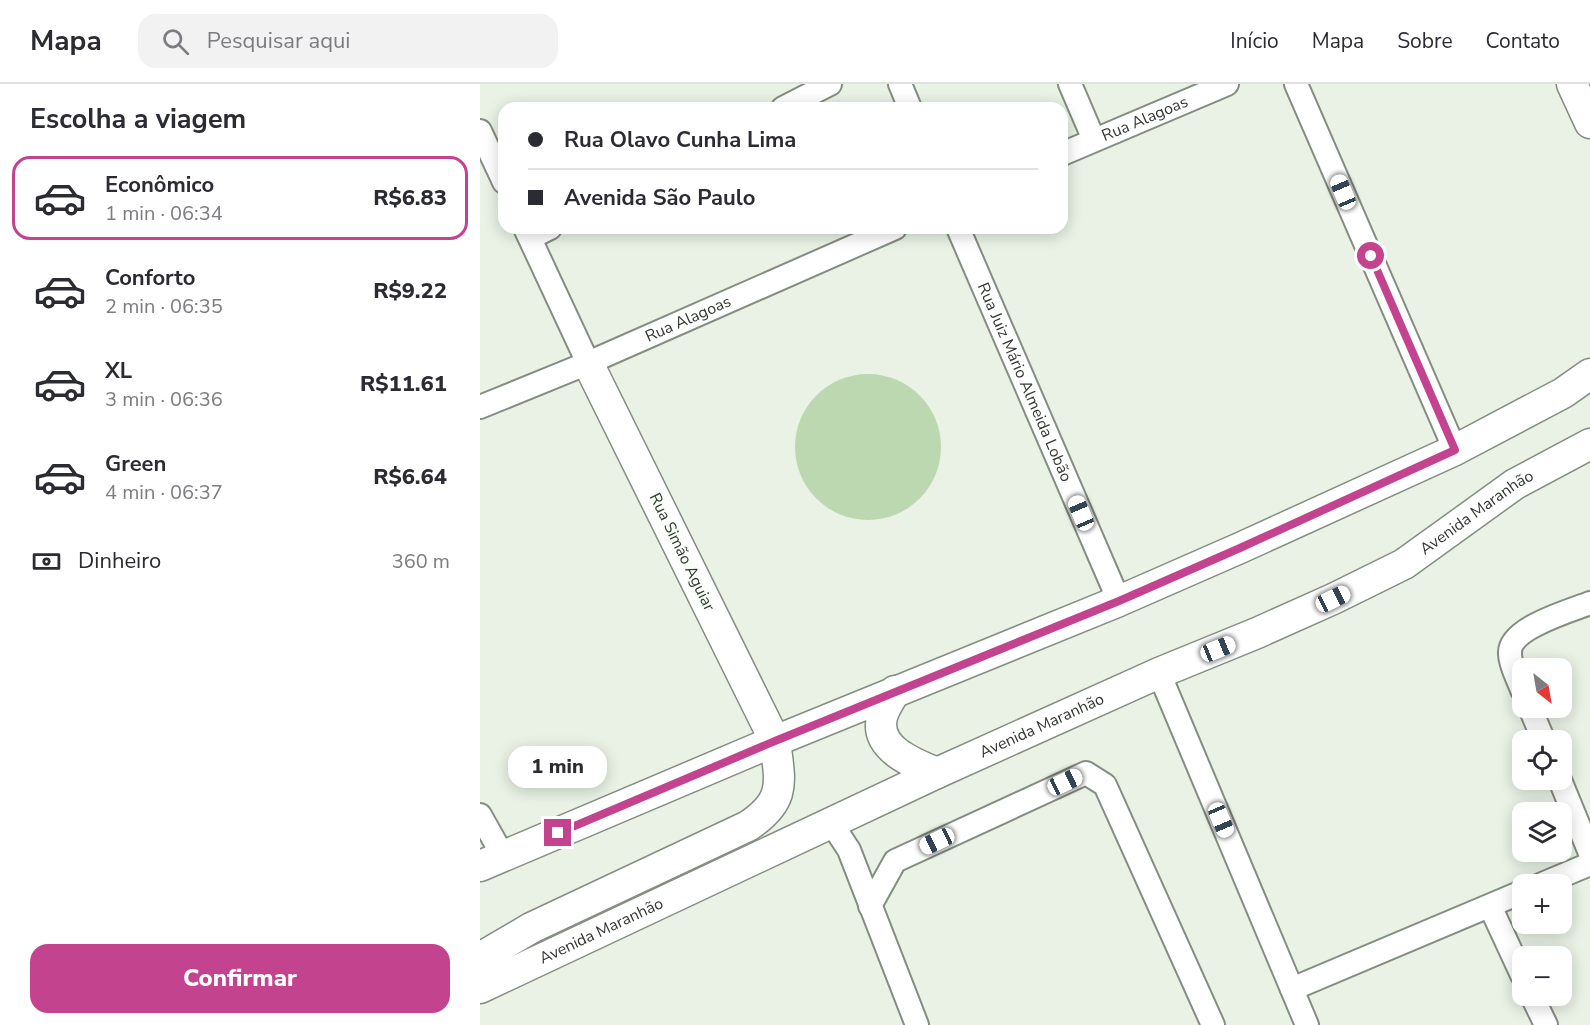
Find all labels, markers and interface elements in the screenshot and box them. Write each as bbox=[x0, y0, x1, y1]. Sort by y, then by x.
search box bbox=[138, 14, 558, 68]
text: Mapa bbox=[30, 22, 102, 60]
icon: search bbox=[159, 25, 192, 58]
text: Pesquisar aqui bbox=[207, 26, 350, 56]
text: Início bbox=[1230, 27, 1279, 55]
text: Mapa bbox=[1312, 27, 1364, 55]
text: Sobre bbox=[1397, 27, 1453, 55]
text: Contato bbox=[1486, 27, 1560, 55]
street label: Rua Alagoas bbox=[1098, 91, 1191, 147]
text: Escolha a viagem bbox=[30, 101, 246, 138]
text: Rua Olavo Cunha Lima bbox=[564, 125, 796, 155]
text: Econômico bbox=[105, 170, 214, 200]
icon: car bbox=[33, 171, 87, 225]
car bbox=[1328, 172, 1358, 212]
text: R$6.83 bbox=[373, 183, 447, 213]
text: Avenida São Paulo bbox=[564, 183, 755, 213]
text: 1 min · 06:34 bbox=[105, 200, 223, 227]
route start bbox=[1357, 242, 1384, 269]
text: Conforto bbox=[105, 263, 195, 293]
icon: car bbox=[33, 264, 87, 318]
text: R$9.22 bbox=[373, 276, 447, 306]
street label: Rua Juiz Mário Almeida Lobão bbox=[972, 279, 1077, 485]
street label: Rua Alagoas bbox=[642, 290, 735, 347]
text: 2 min · 06:35 bbox=[105, 293, 223, 320]
text: XL bbox=[105, 356, 132, 386]
icon: car bbox=[33, 357, 87, 411]
text: R$11.61 bbox=[360, 369, 447, 399]
text: 3 min · 06:36 bbox=[105, 386, 223, 413]
text: Green bbox=[105, 449, 166, 479]
icon: car bbox=[33, 450, 87, 504]
text: R$6.64 bbox=[373, 462, 447, 492]
street label: Avenida Maranhão bbox=[1415, 465, 1538, 560]
text: 4 min · 06:37 bbox=[105, 479, 223, 506]
street label: Rua Simão Aguiar bbox=[644, 489, 720, 615]
car bbox=[1066, 493, 1096, 533]
icon: cash bbox=[30, 545, 63, 578]
text: Dinheiro bbox=[78, 546, 161, 576]
text: 360 m bbox=[392, 548, 450, 575]
car bbox=[1313, 583, 1353, 615]
car bbox=[1198, 634, 1238, 664]
north arrow bbox=[1512, 658, 1572, 718]
map controls bbox=[1512, 658, 1572, 1006]
street label: Avenida Maranhão bbox=[976, 688, 1108, 763]
button: locate bbox=[1512, 730, 1572, 790]
callout: 1 min bbox=[508, 746, 608, 788]
text: 1 min bbox=[531, 753, 584, 780]
car bbox=[1045, 766, 1085, 798]
car bbox=[1206, 800, 1236, 840]
button: layers bbox=[1512, 802, 1572, 862]
route end bbox=[544, 819, 571, 846]
car bbox=[917, 825, 957, 857]
button: + bbox=[1512, 874, 1572, 934]
street label: Avenida Maranhão bbox=[536, 892, 667, 970]
button: Confirmar bbox=[30, 944, 450, 1013]
button: − bbox=[1512, 946, 1572, 1006]

